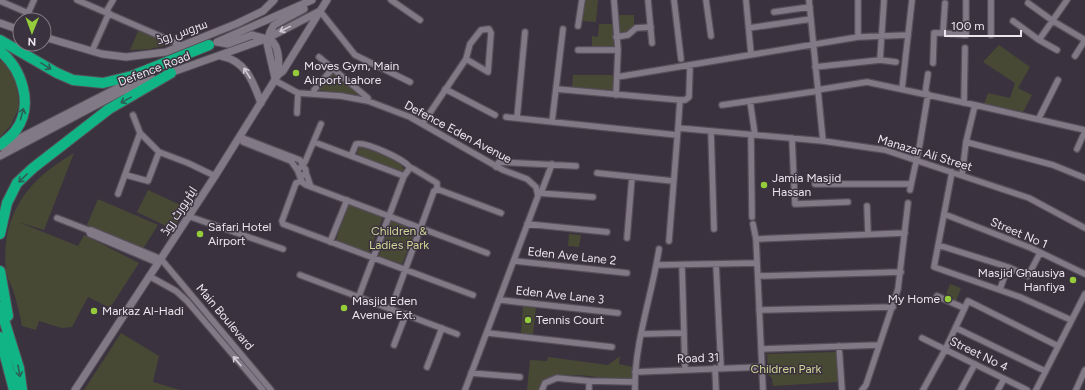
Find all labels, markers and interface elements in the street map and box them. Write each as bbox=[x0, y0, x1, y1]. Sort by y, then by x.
north arrow bbox=[12, 12, 52, 52]
scale bar bbox=[945, 12, 1021, 38]
street label: سروس روڈ bbox=[155, 17, 209, 47]
text: 100 m bbox=[951, 19, 985, 33]
one-way arrow bbox=[280, 26, 292, 33]
text: N bbox=[27, 35, 36, 48]
street label: Defence Road bbox=[116, 49, 192, 89]
place label: Moves Gym, Main Airport Lahore bbox=[304, 59, 400, 87]
one-way arrow bbox=[40, 63, 52, 71]
one-way arrow bbox=[243, 68, 251, 79]
marker: Moves Gym, Main Airport Lahore bbox=[291, 68, 301, 78]
one-way arrow bbox=[120, 97, 132, 104]
street label: Defence Eden Avenue bbox=[402, 98, 514, 166]
one-way arrow bbox=[19, 108, 27, 121]
street label: Manazar Ali Street bbox=[876, 132, 974, 174]
place label: Jamia Masjid Hassan bbox=[772, 171, 841, 199]
one-way arrow bbox=[18, 173, 27, 183]
marker: Jamia Masjid Hassan bbox=[759, 180, 769, 190]
street label: ایئرپورٹ روڈ bbox=[158, 184, 202, 239]
street label: Street No 1 bbox=[988, 215, 1050, 251]
place label: Safari Hotel Airport bbox=[208, 220, 271, 248]
park label: Children & Ladies Park bbox=[369, 224, 429, 252]
marker: Safari Hotel Airport bbox=[195, 229, 205, 239]
street label: Eden Ave Lane 2 bbox=[527, 244, 617, 268]
place label: Masjid Ghausiya Hanfiya bbox=[978, 266, 1065, 294]
marker: Masjid Ghausiya Hanfiya bbox=[1068, 275, 1078, 285]
street label: Main Boulevard bbox=[193, 281, 257, 353]
street label: Eden Ave Lane 3 bbox=[515, 283, 605, 307]
place label: My Home bbox=[888, 292, 940, 306]
place label: Masjid Eden Avenue Ext. bbox=[352, 294, 418, 322]
marker: My Home bbox=[943, 294, 953, 304]
marker: Masjid Eden Avenue Ext. bbox=[339, 303, 349, 313]
place label: Markaz Al-Hadi bbox=[102, 304, 184, 318]
marker: Markaz Al-Hadi bbox=[89, 306, 99, 316]
place label: Tennis Court bbox=[536, 313, 605, 327]
marker: Tennis Court bbox=[523, 315, 533, 325]
street label: Street No 4 bbox=[948, 334, 1011, 374]
street label: Road 31 bbox=[677, 350, 719, 366]
one-way arrow bbox=[232, 356, 242, 366]
park label: Children Park bbox=[751, 362, 822, 376]
one-way arrow bbox=[15, 364, 23, 377]

